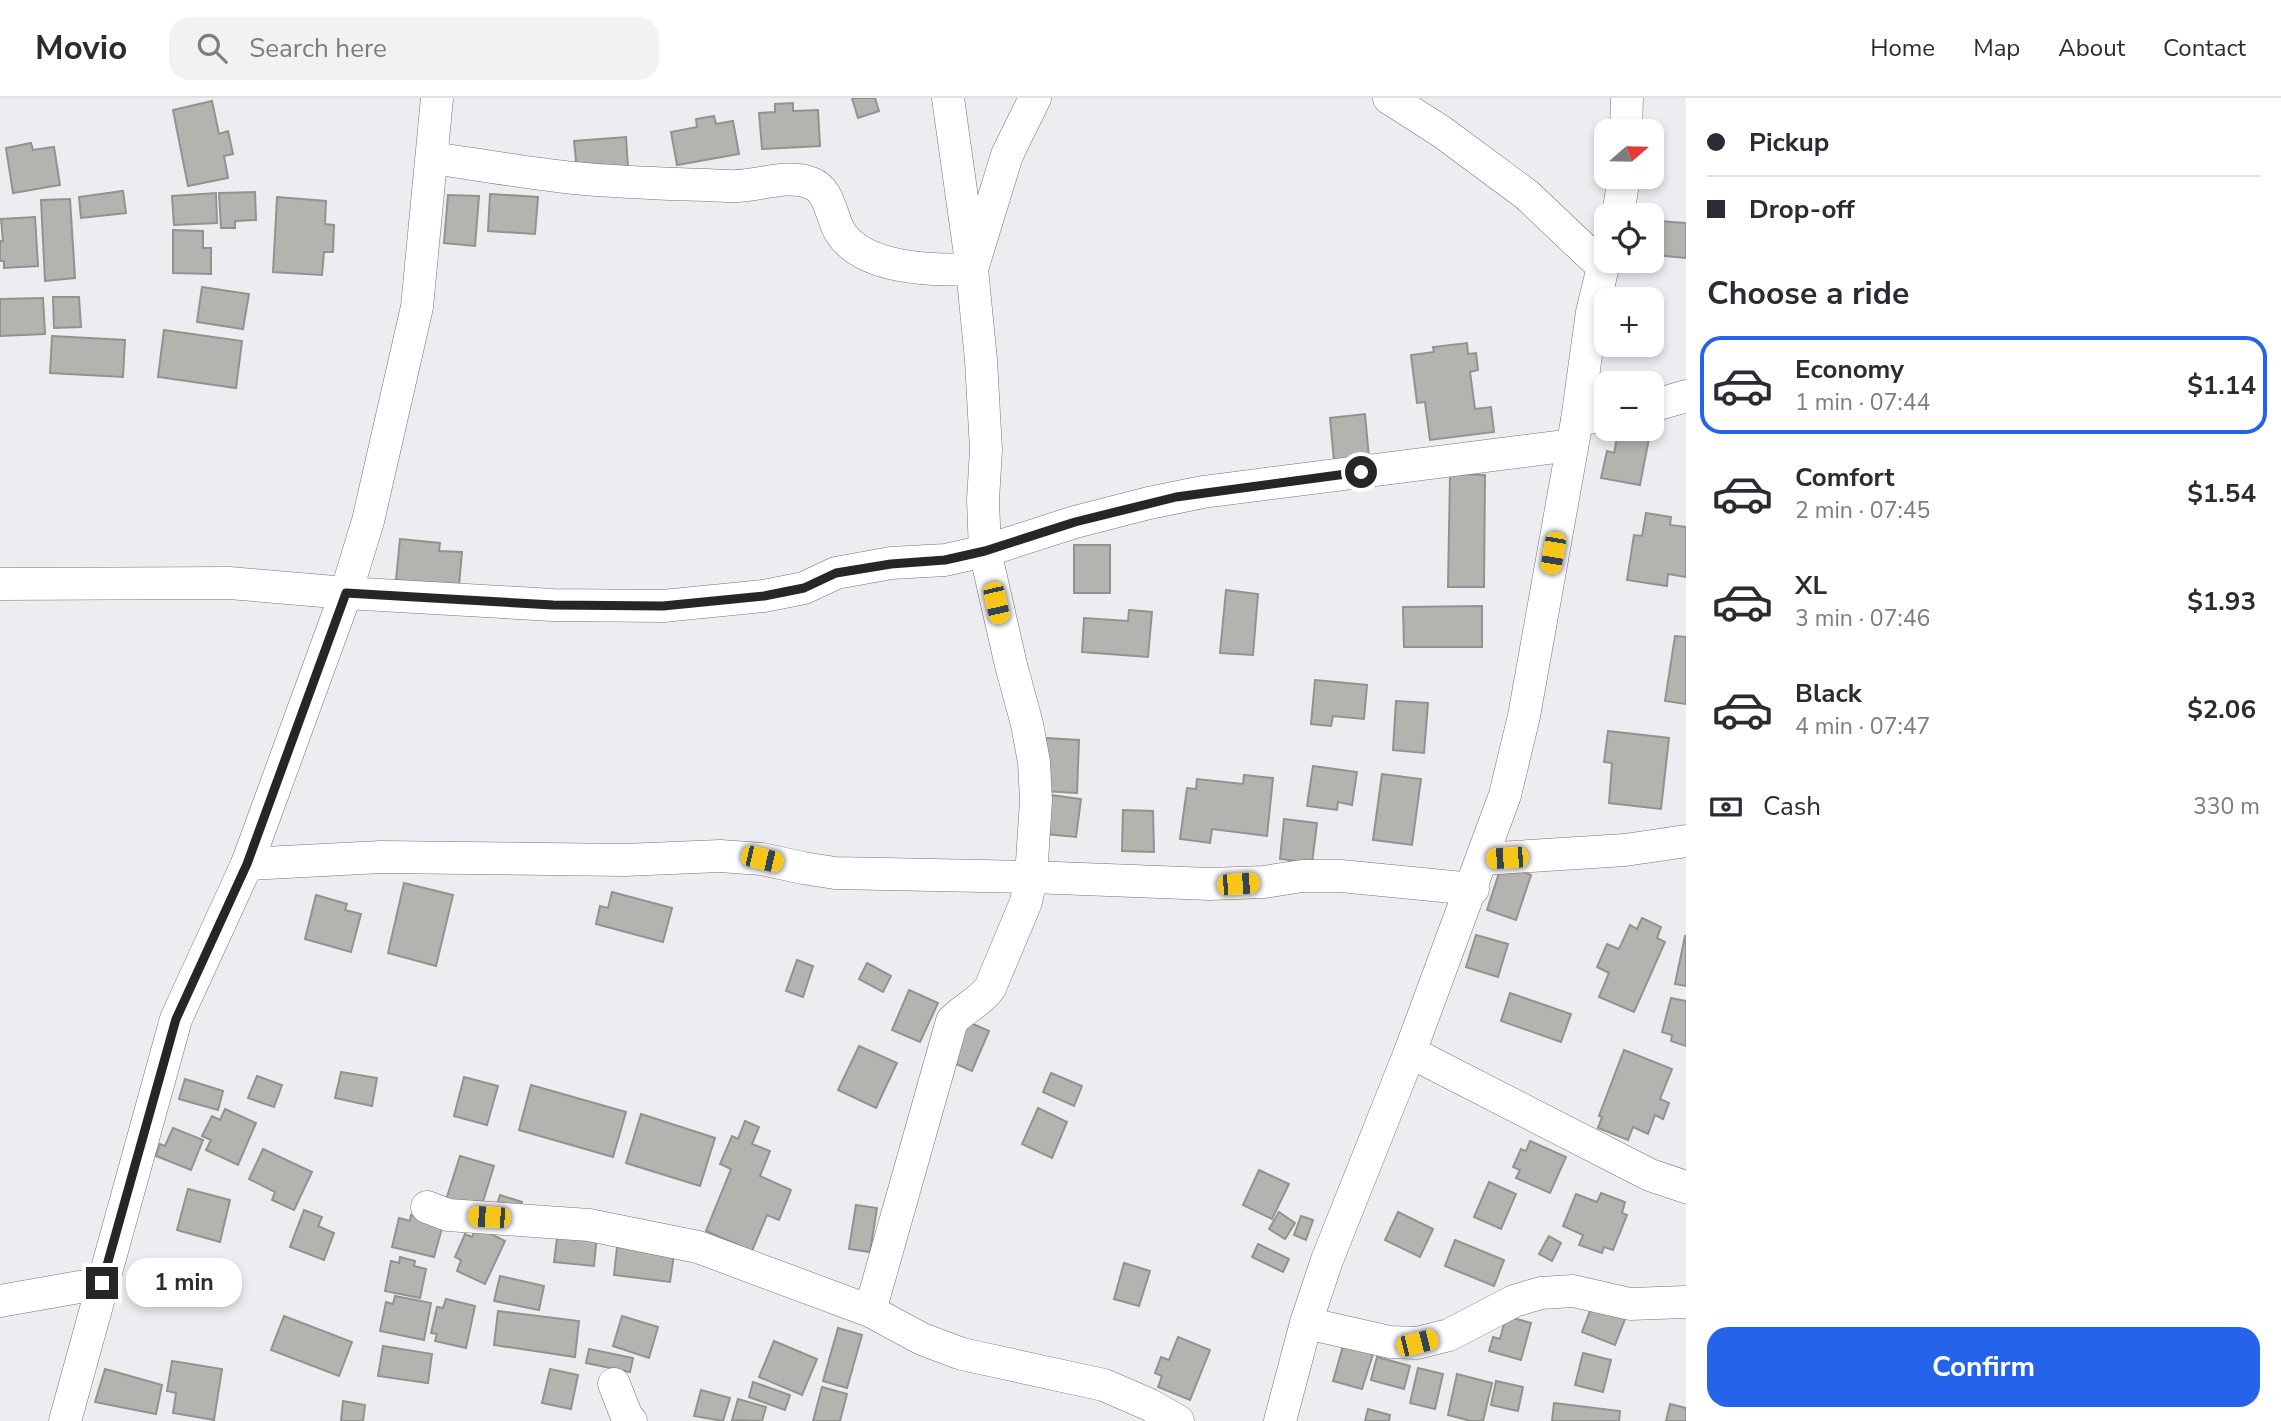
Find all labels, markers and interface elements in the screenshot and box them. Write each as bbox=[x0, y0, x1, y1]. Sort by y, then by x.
search box bbox=[169, 17, 659, 80]
text: Movio bbox=[35, 26, 127, 71]
icon: search bbox=[193, 29, 231, 67]
text: Search here bbox=[249, 31, 387, 66]
text: Home bbox=[1870, 32, 1935, 64]
text: Map bbox=[1973, 32, 2020, 64]
text: About bbox=[2058, 32, 2125, 64]
text: Contact bbox=[2163, 32, 2246, 64]
north arrow bbox=[1594, 119, 1664, 189]
map controls bbox=[1594, 119, 1664, 441]
text: Pickup bbox=[1749, 125, 1829, 160]
text: Drop-off bbox=[1749, 192, 1855, 227]
button: locate bbox=[1594, 203, 1664, 273]
text: Choose a ride bbox=[1707, 272, 1909, 315]
button: + bbox=[1594, 287, 1664, 357]
text: Economy bbox=[1795, 352, 1904, 387]
icon: car bbox=[1711, 354, 1774, 417]
text: $1.14 bbox=[2187, 368, 2256, 403]
button: − bbox=[1594, 371, 1664, 441]
text: 1 min · 07:44 bbox=[1795, 387, 1930, 418]
route start bbox=[1345, 456, 1377, 488]
text: Comfort bbox=[1795, 460, 1895, 495]
icon: car bbox=[1711, 462, 1774, 525]
text: $1.54 bbox=[2187, 476, 2256, 511]
text: 2 min · 07:45 bbox=[1795, 495, 1930, 526]
car bbox=[1540, 530, 1567, 576]
text: XL bbox=[1795, 568, 1827, 603]
icon: car bbox=[1711, 570, 1774, 633]
car bbox=[982, 580, 1011, 626]
text: $1.93 bbox=[2187, 584, 2256, 619]
text: 3 min · 07:46 bbox=[1795, 603, 1930, 634]
text: Black bbox=[1795, 676, 1862, 711]
icon: car bbox=[1711, 678, 1774, 741]
text: $2.06 bbox=[2187, 692, 2256, 727]
text: 4 min · 07:47 bbox=[1795, 711, 1930, 742]
icon: cash bbox=[1707, 788, 1745, 826]
text: Cash bbox=[1763, 789, 1821, 824]
text: 330 m bbox=[2193, 791, 2260, 822]
car bbox=[740, 844, 785, 874]
car bbox=[1486, 846, 1529, 870]
car bbox=[1217, 872, 1260, 896]
car bbox=[468, 1205, 511, 1229]
callout: 1 min bbox=[126, 1258, 242, 1308]
route end bbox=[86, 1267, 118, 1299]
text: 1 min bbox=[154, 1267, 214, 1298]
button: Confirm bbox=[1707, 1327, 2260, 1407]
car bbox=[1395, 1328, 1440, 1358]

